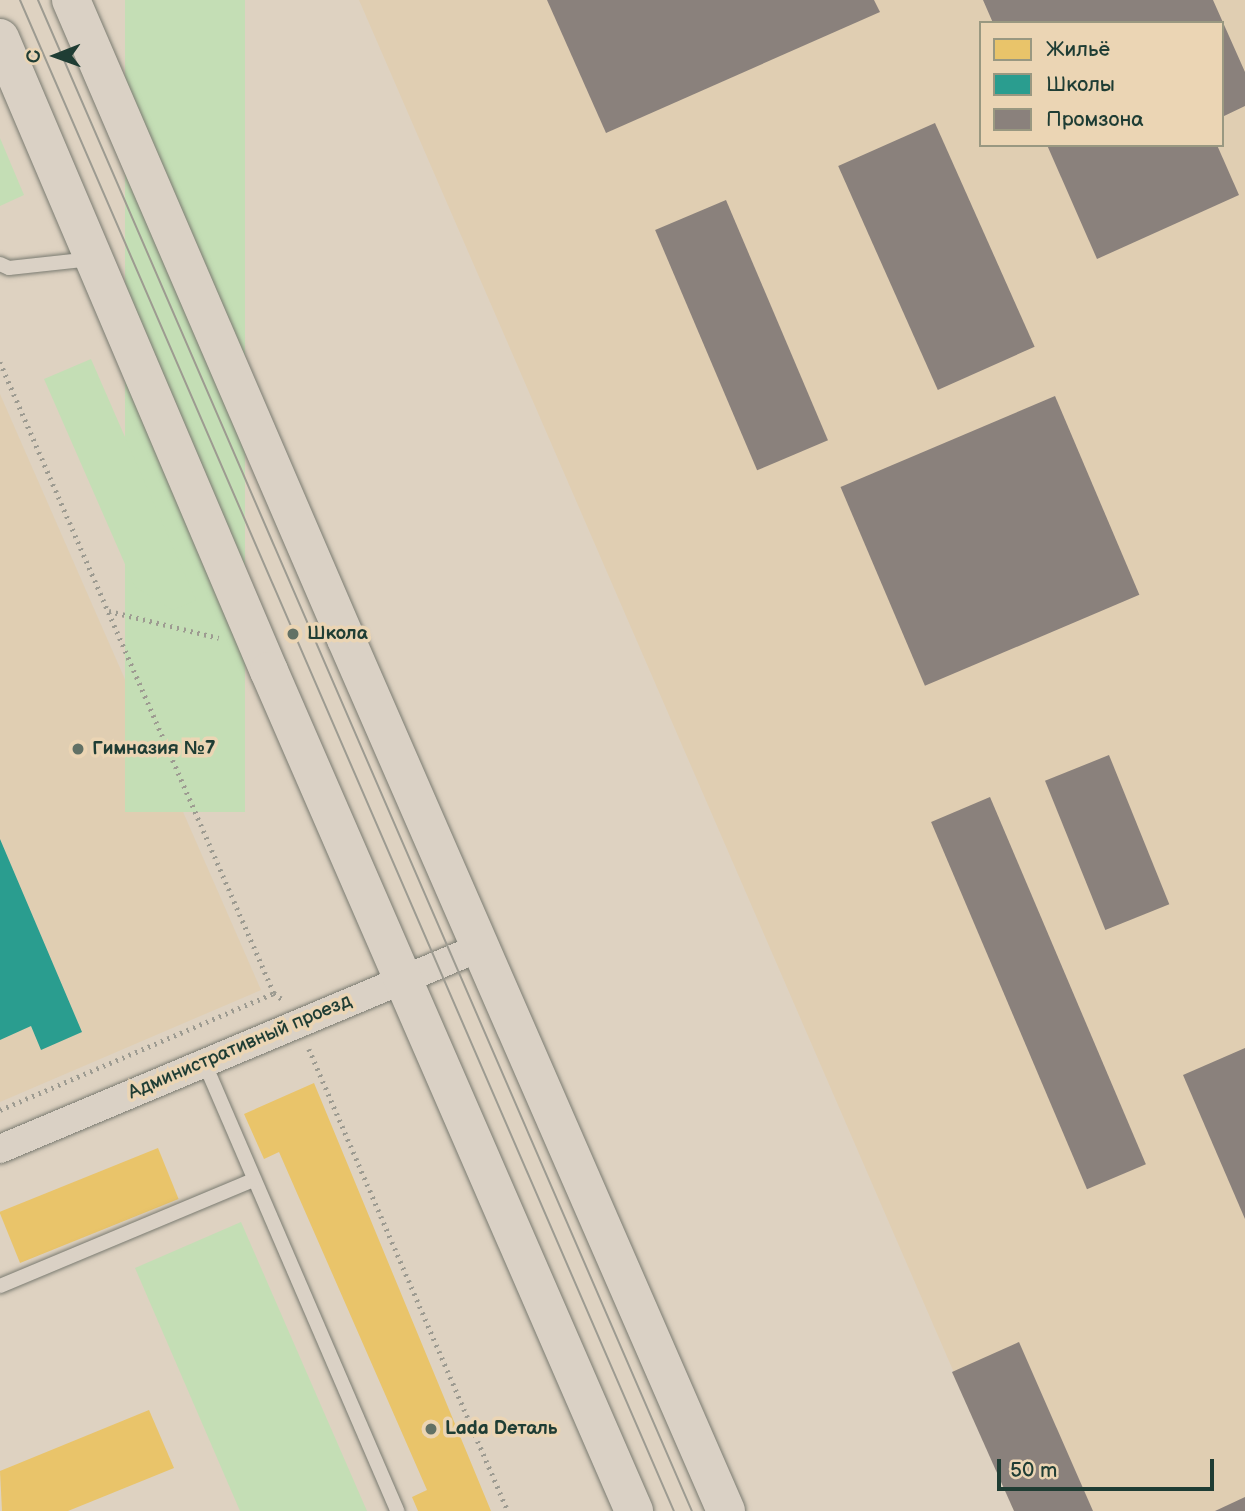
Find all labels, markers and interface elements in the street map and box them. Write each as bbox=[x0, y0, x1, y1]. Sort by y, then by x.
north arrow bbox=[21, 21, 91, 91]
legend bbox=[979, 21, 1224, 147]
text: Жильё bbox=[1046, 37, 1110, 62]
text: С bbox=[23, 50, 46, 63]
text: Школы bbox=[1046, 72, 1115, 97]
text: Промзона bbox=[1046, 107, 1144, 132]
place label: Школа bbox=[307, 623, 368, 645]
marker: Школа bbox=[285, 626, 301, 642]
place label: Гимназия №7 bbox=[92, 738, 216, 760]
marker: Гимназия №7 bbox=[70, 741, 86, 757]
street label: Административный проезд bbox=[125, 990, 355, 1104]
place label: Lada Dеталь bbox=[445, 1418, 557, 1440]
marker: Lada Dеталь bbox=[423, 1421, 439, 1437]
scale bar bbox=[1000, 1444, 1217, 1488]
text: 50 m bbox=[1010, 1458, 1057, 1483]

